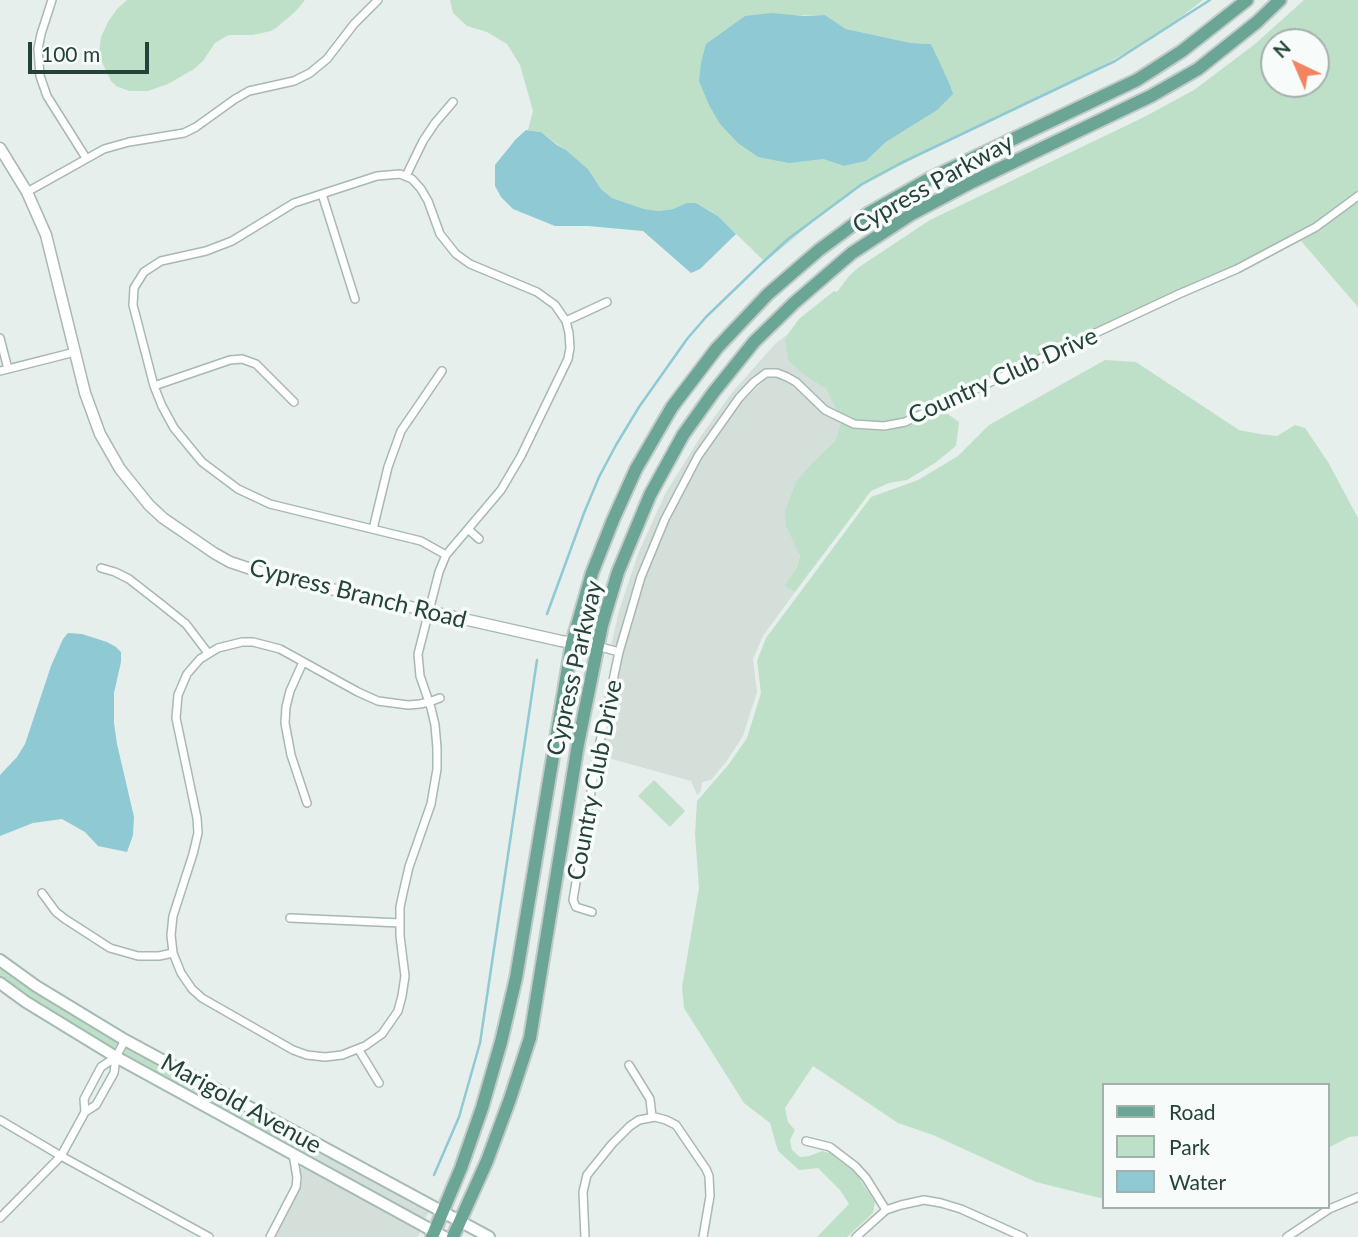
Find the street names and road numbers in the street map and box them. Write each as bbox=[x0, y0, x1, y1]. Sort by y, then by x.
street label: Cypress Parkway bbox=[848, 128, 1018, 240]
street label: Country Club Drive bbox=[904, 321, 1102, 431]
street label: Cypress Branch Road bbox=[247, 553, 469, 635]
street label: Cypress Parkway bbox=[541, 578, 609, 758]
street label: Country Club Drive bbox=[561, 677, 629, 883]
street label: Marigold Avenue bbox=[156, 1048, 326, 1160]

